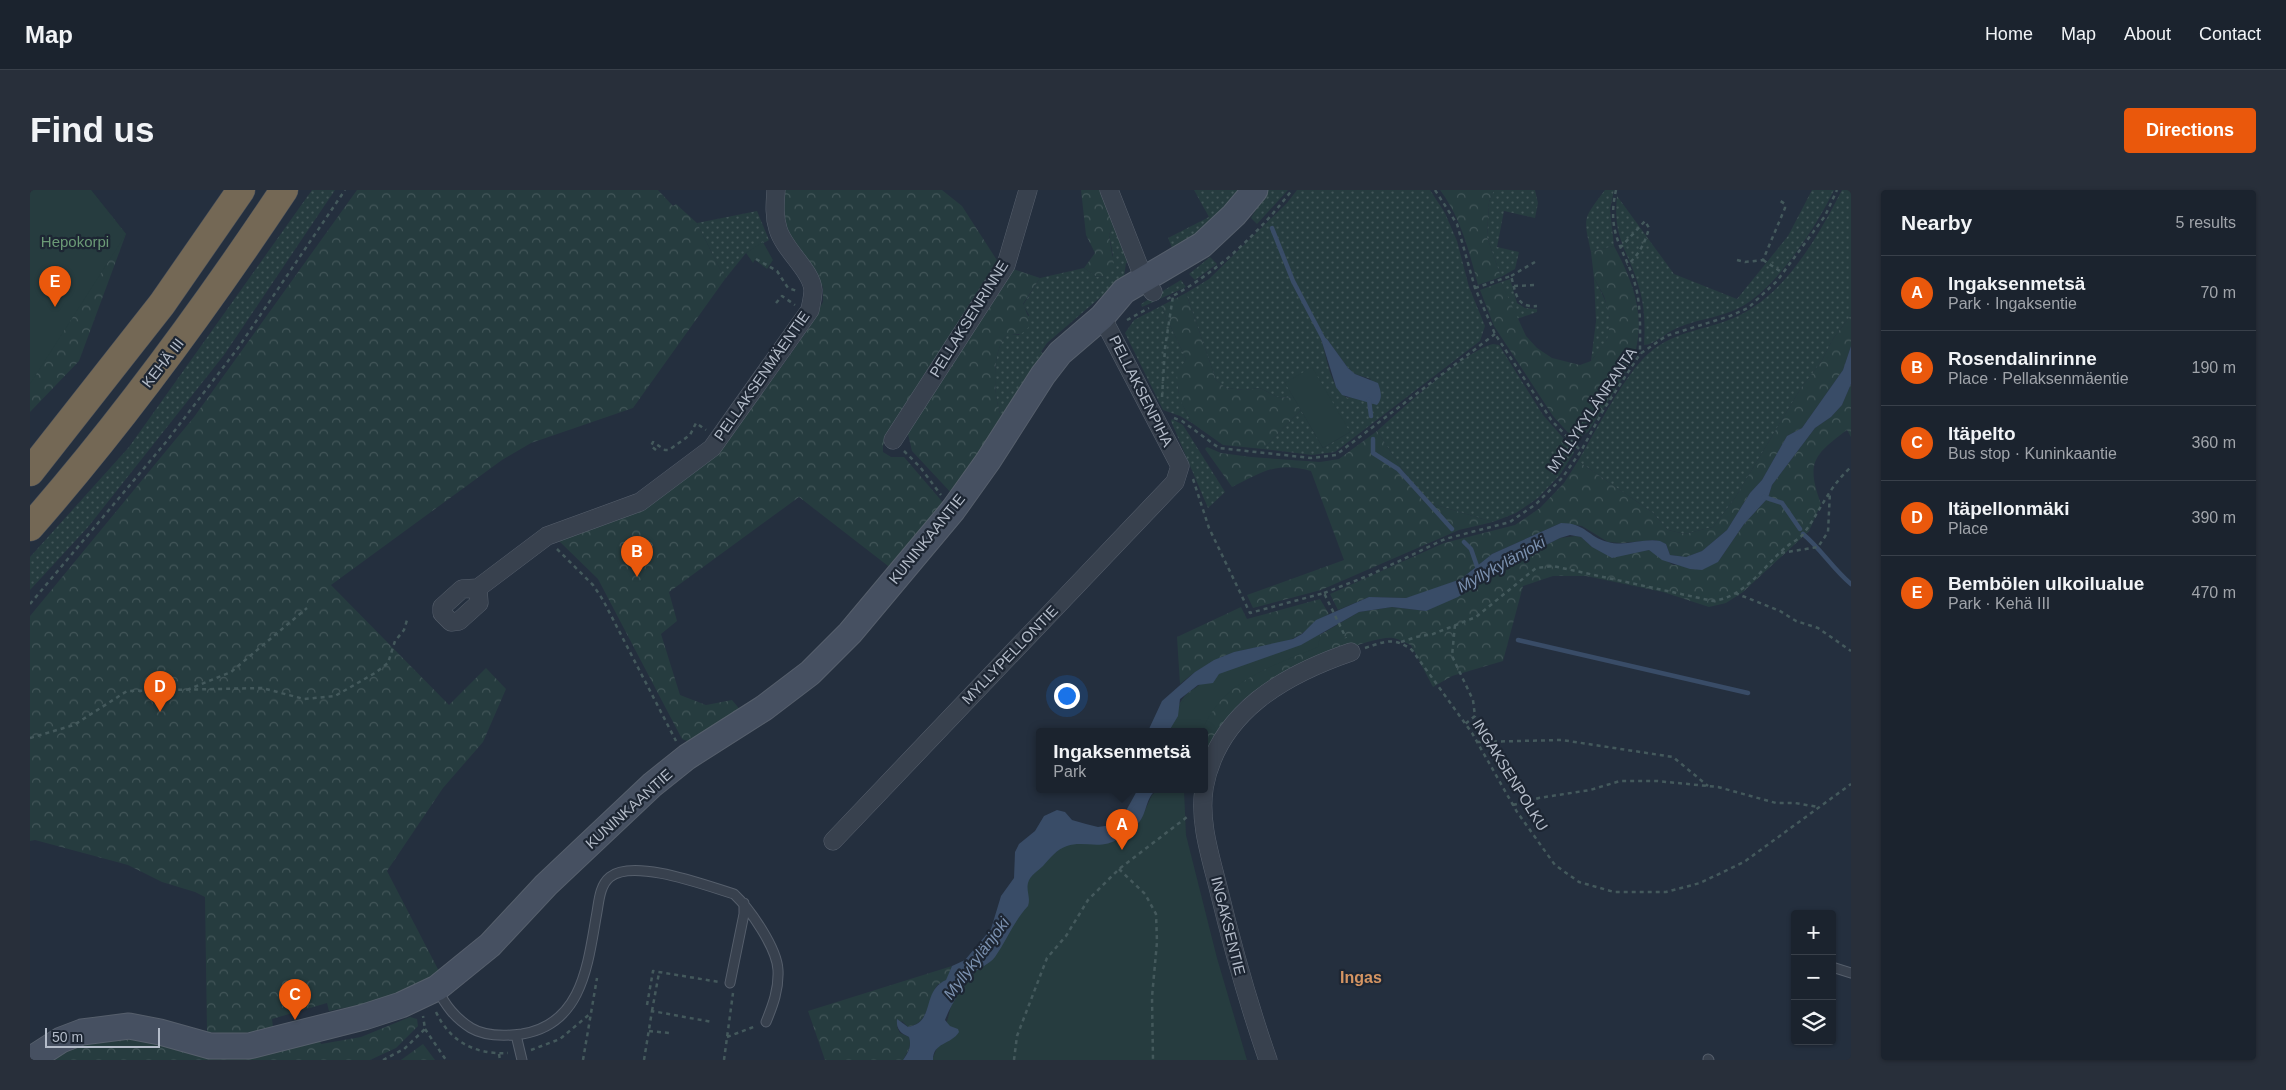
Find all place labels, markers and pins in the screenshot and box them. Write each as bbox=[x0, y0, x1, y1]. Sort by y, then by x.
pin: E bbox=[39, 266, 71, 307]
pin: B bbox=[621, 536, 653, 577]
pin: D bbox=[144, 671, 176, 712]
pin: A bbox=[1106, 809, 1138, 850]
pin: C bbox=[279, 979, 311, 1020]

